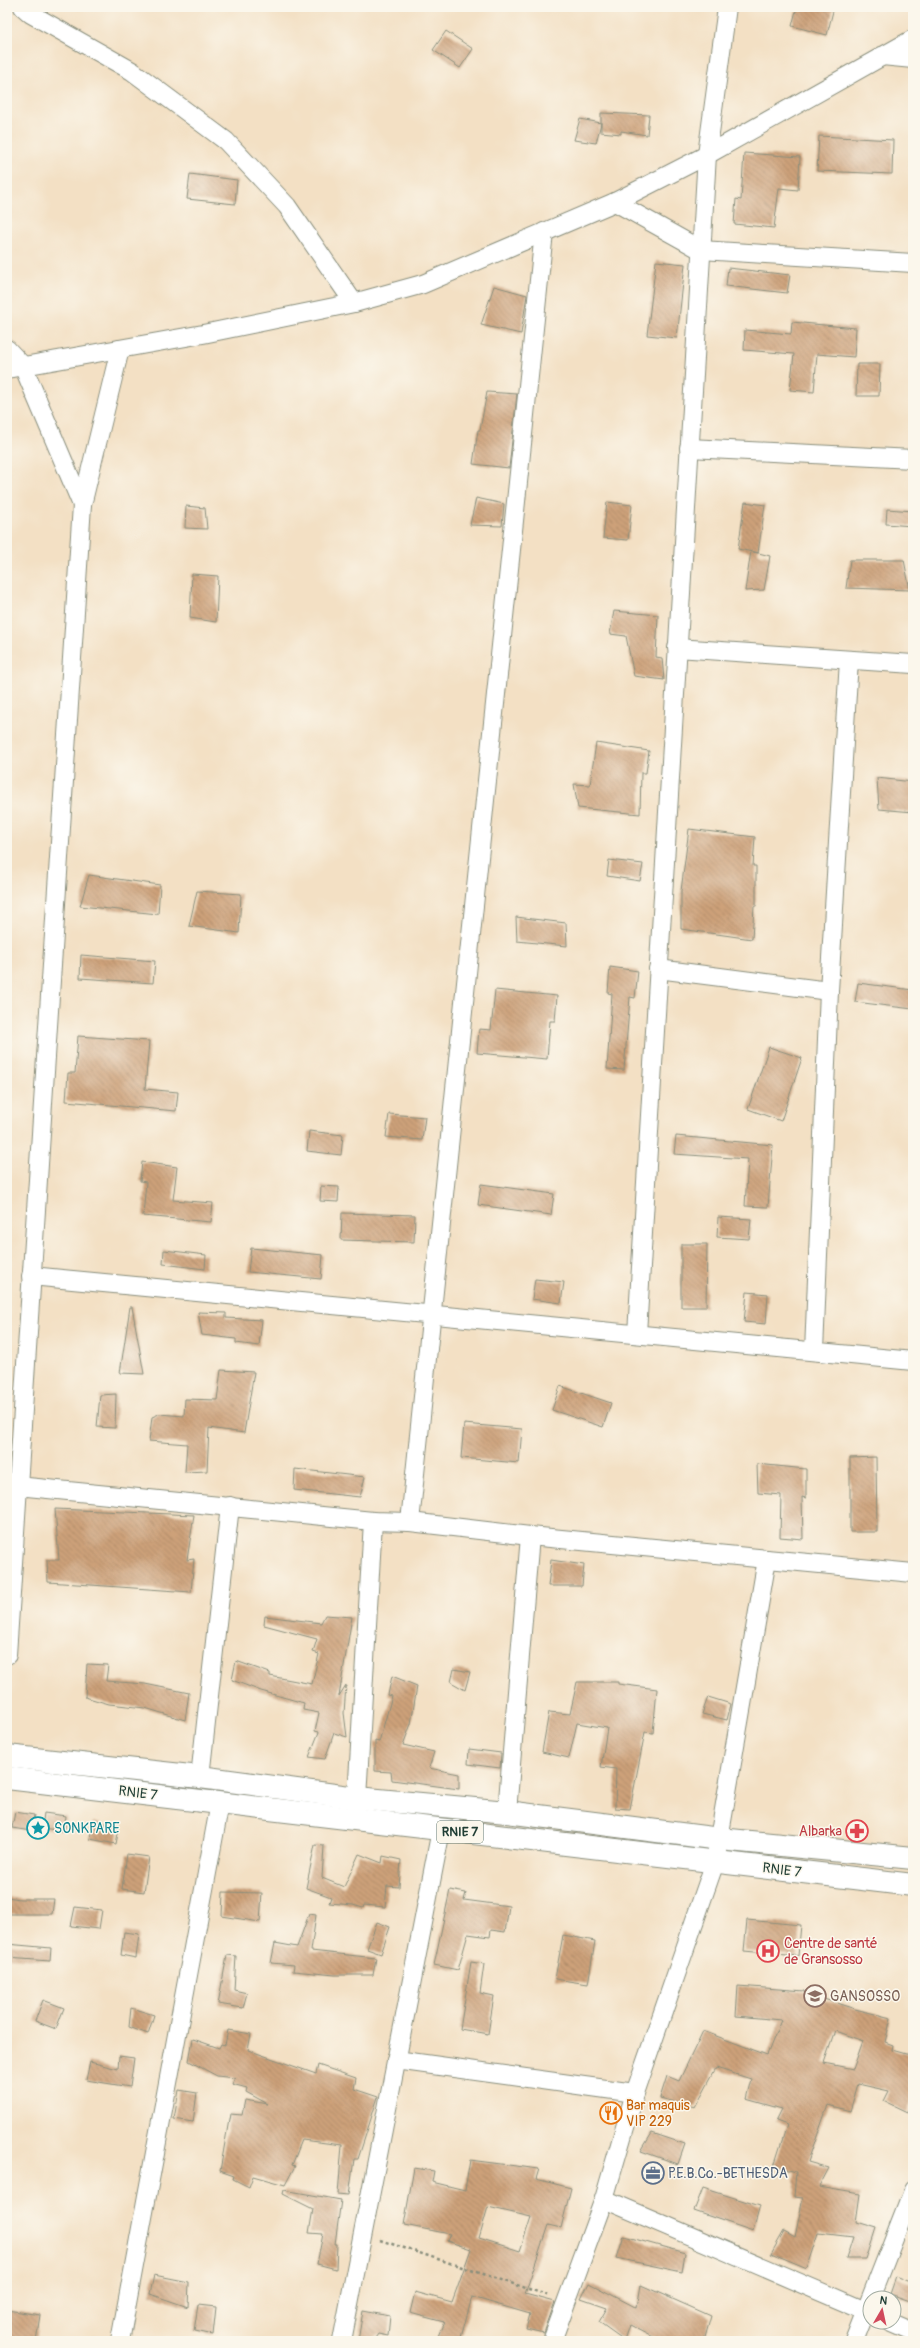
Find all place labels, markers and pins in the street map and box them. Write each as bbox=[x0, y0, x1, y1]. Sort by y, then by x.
place icon: SONKPARE bbox=[25, 1815, 51, 1841]
pharmacy icon: Albarka bbox=[844, 1818, 870, 1844]
place label: SONKPARE bbox=[54, 1820, 120, 1837]
place label: Albarka bbox=[799, 1823, 842, 1840]
place label: Centre de santé de Gransosso bbox=[784, 1935, 878, 1968]
hospital icon: Centre de santé de Gransosso bbox=[755, 1938, 781, 1964]
school or university icon: GANSOSSO bbox=[802, 1983, 828, 2009]
place label: GANSOSSO bbox=[830, 1988, 900, 2005]
place label: Bar maquis VIP 229 bbox=[626, 2097, 690, 2130]
restaurant icon: Bar maquis VIP 229 bbox=[598, 2100, 624, 2126]
office icon: P.E.B.Co.-BETHESDA bbox=[640, 2160, 666, 2186]
place label: P.E.B.Co.-BETHESDA bbox=[668, 2165, 788, 2182]

